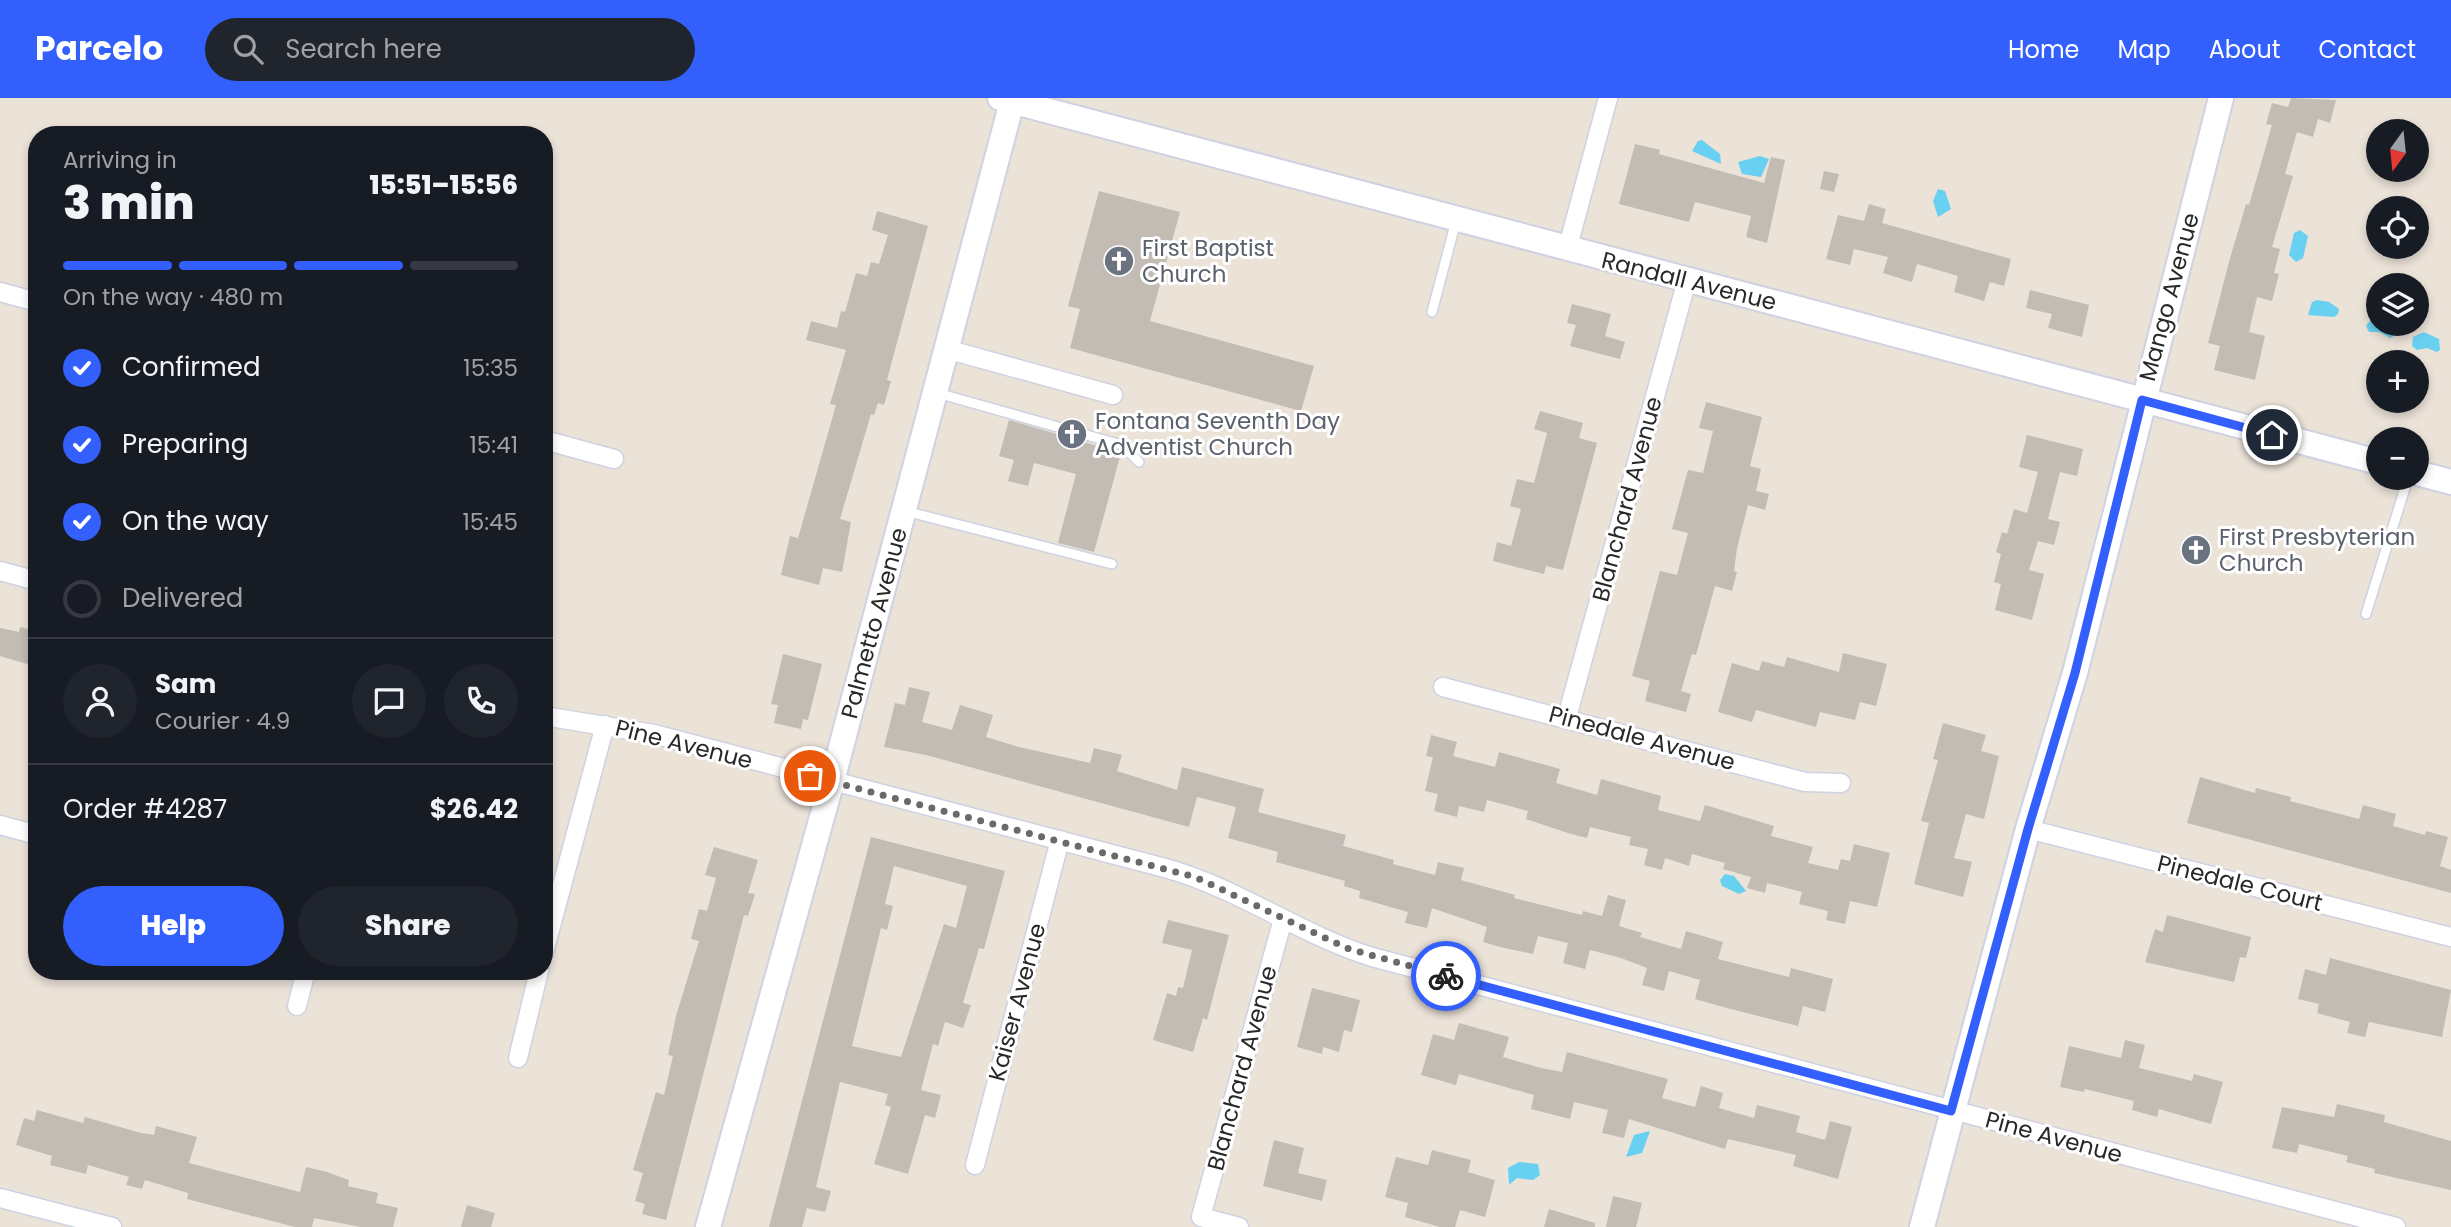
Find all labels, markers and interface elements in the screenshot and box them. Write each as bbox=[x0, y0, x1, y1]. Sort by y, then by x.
search box bbox=[205, 18, 695, 81]
text: Parcelo bbox=[35, 25, 163, 72]
icon: search bbox=[229, 30, 267, 68]
text: Search here bbox=[285, 31, 442, 67]
text: Home bbox=[2008, 33, 2080, 66]
text: Map bbox=[2118, 33, 2171, 66]
text: About bbox=[2209, 33, 2280, 66]
text: Contact bbox=[2318, 33, 2416, 66]
north arrow bbox=[2366, 119, 2429, 182]
map controls bbox=[2366, 119, 2429, 490]
text: Arriving in bbox=[63, 144, 177, 176]
text: 15:51–15:56 bbox=[370, 167, 518, 203]
text: 3 min bbox=[63, 171, 195, 235]
button: locate bbox=[2366, 196, 2429, 259]
street label: Mango Avenue bbox=[2131, 209, 2207, 385]
place label: First Baptist Church bbox=[1142, 232, 1274, 290]
church icon: First Baptist Church bbox=[1102, 244, 1136, 278]
street label: Randall Avenue bbox=[1598, 244, 1780, 318]
button: layers bbox=[2366, 273, 2429, 336]
text: On the way · 480 m bbox=[63, 281, 283, 313]
icon: check bbox=[63, 349, 101, 387]
text: Confirmed bbox=[122, 349, 260, 385]
button: + bbox=[2366, 350, 2429, 413]
text: 15:35 bbox=[463, 352, 518, 384]
street label: Blanchard Avenue bbox=[1584, 393, 1670, 605]
place label: Fontana Seventh Day Adventist Church bbox=[1095, 405, 1340, 463]
pin bbox=[2242, 405, 2302, 465]
icon: home bbox=[2253, 416, 2291, 454]
church icon: Fontana Seventh Day Adventist Church bbox=[1055, 417, 1089, 451]
icon: check bbox=[63, 426, 101, 464]
text: Preparing bbox=[122, 426, 248, 462]
button: − bbox=[2366, 427, 2429, 490]
text: 15:41 bbox=[469, 429, 518, 461]
icon: check bbox=[63, 503, 101, 541]
text: On the way bbox=[122, 503, 269, 539]
text: 15:45 bbox=[462, 506, 518, 538]
place label: First Presbyterian Church bbox=[2219, 521, 2415, 579]
street label: Palmetto Avenue bbox=[833, 524, 915, 722]
church icon: First Presbyterian Church bbox=[2179, 533, 2213, 567]
text: Delivered bbox=[122, 580, 243, 616]
button: person bbox=[63, 664, 137, 738]
button: chat bbox=[352, 664, 426, 738]
button: phone bbox=[444, 664, 518, 738]
text: Sam bbox=[155, 666, 216, 702]
street label: Pinedale Avenue bbox=[1545, 698, 1739, 778]
text: Courier · 4.9 bbox=[155, 705, 290, 737]
street label: Pine Avenue bbox=[612, 711, 756, 777]
pin bbox=[780, 746, 840, 806]
icon: bag bbox=[791, 757, 829, 795]
text: Order #4287 bbox=[63, 791, 227, 827]
text: $26.42 bbox=[430, 791, 518, 827]
street label: Pinedale Court bbox=[2154, 847, 2326, 919]
button: Help bbox=[63, 886, 284, 966]
button: Share bbox=[298, 886, 518, 966]
street label: Kaiser Avenue bbox=[981, 919, 1053, 1085]
courier bbox=[1411, 941, 1481, 1011]
icon: bike bbox=[1427, 957, 1465, 995]
street label: Blanchard Avenue bbox=[1199, 962, 1285, 1174]
street label: Pine Avenue bbox=[1982, 1103, 2126, 1171]

